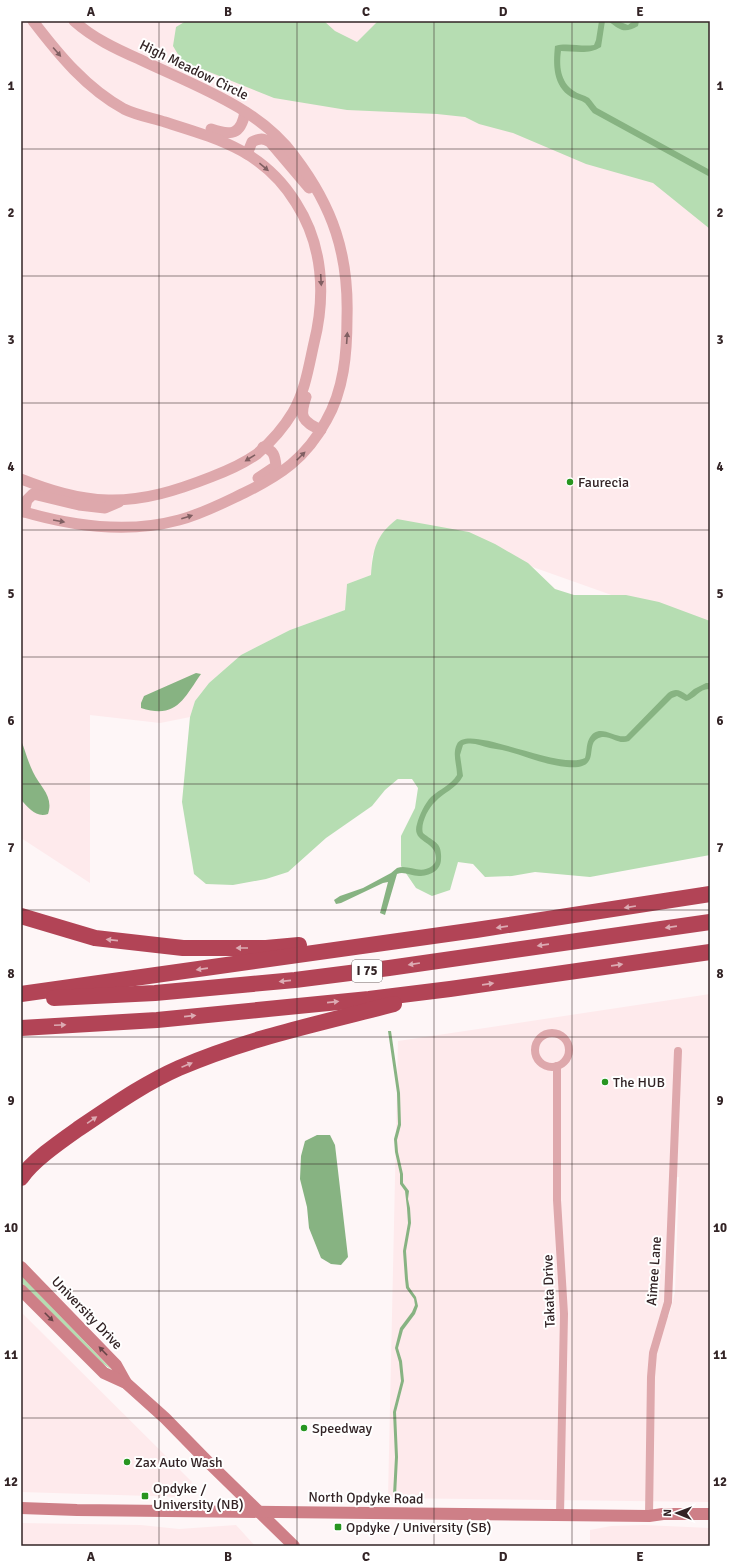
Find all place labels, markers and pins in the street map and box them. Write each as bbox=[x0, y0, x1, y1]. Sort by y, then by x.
place label: Faurecia bbox=[578, 474, 629, 491]
marker: Faurecia bbox=[565, 477, 575, 487]
place label: The HUB bbox=[613, 1074, 665, 1091]
marker: The HUB bbox=[600, 1077, 610, 1087]
place label: Speedway bbox=[312, 1420, 373, 1437]
marker: Speedway bbox=[299, 1423, 309, 1433]
place label: Zax Auto Wash bbox=[135, 1454, 223, 1471]
marker: Zax Auto Wash bbox=[122, 1457, 132, 1467]
place label: Opdyke / University (NB) bbox=[153, 1480, 244, 1513]
marker: Opdyke / University (NB) bbox=[140, 1491, 150, 1501]
place label: Opdyke / University (SB) bbox=[346, 1519, 491, 1536]
marker: Opdyke / University (SB) bbox=[333, 1522, 343, 1532]

